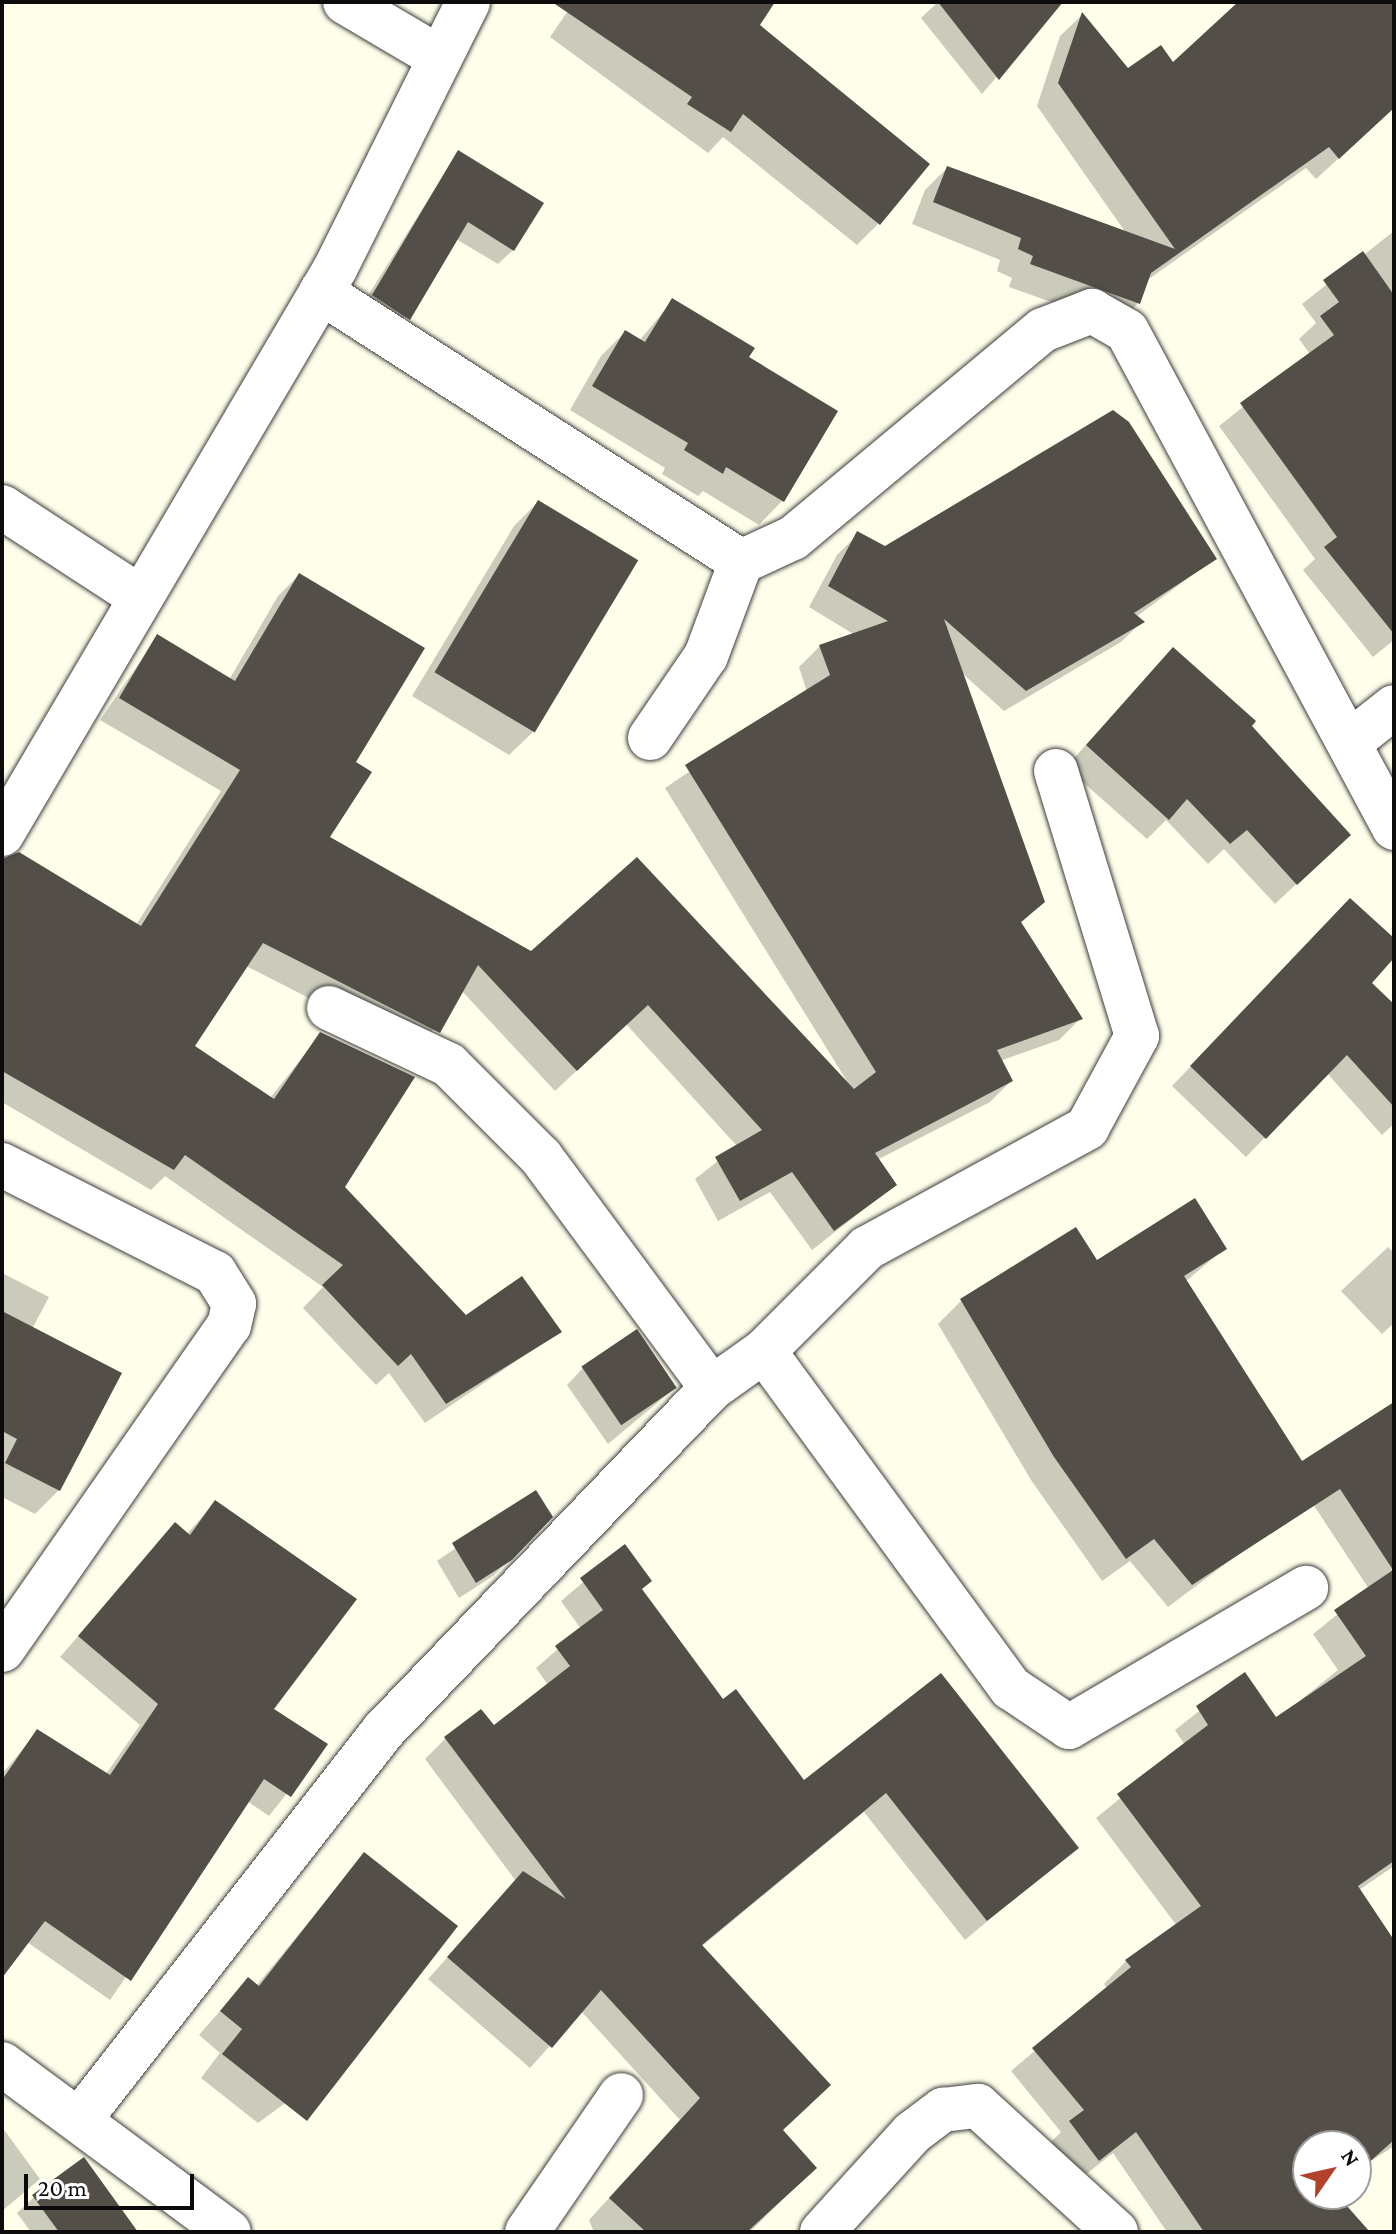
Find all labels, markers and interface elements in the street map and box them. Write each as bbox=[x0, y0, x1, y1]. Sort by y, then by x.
north arrow bbox=[1292, 2130, 1372, 2210]
text: N bbox=[1336, 2144, 1365, 2171]
scale bar bbox=[28, 2158, 198, 2208]
text: 20 m bbox=[38, 2174, 87, 2201]

